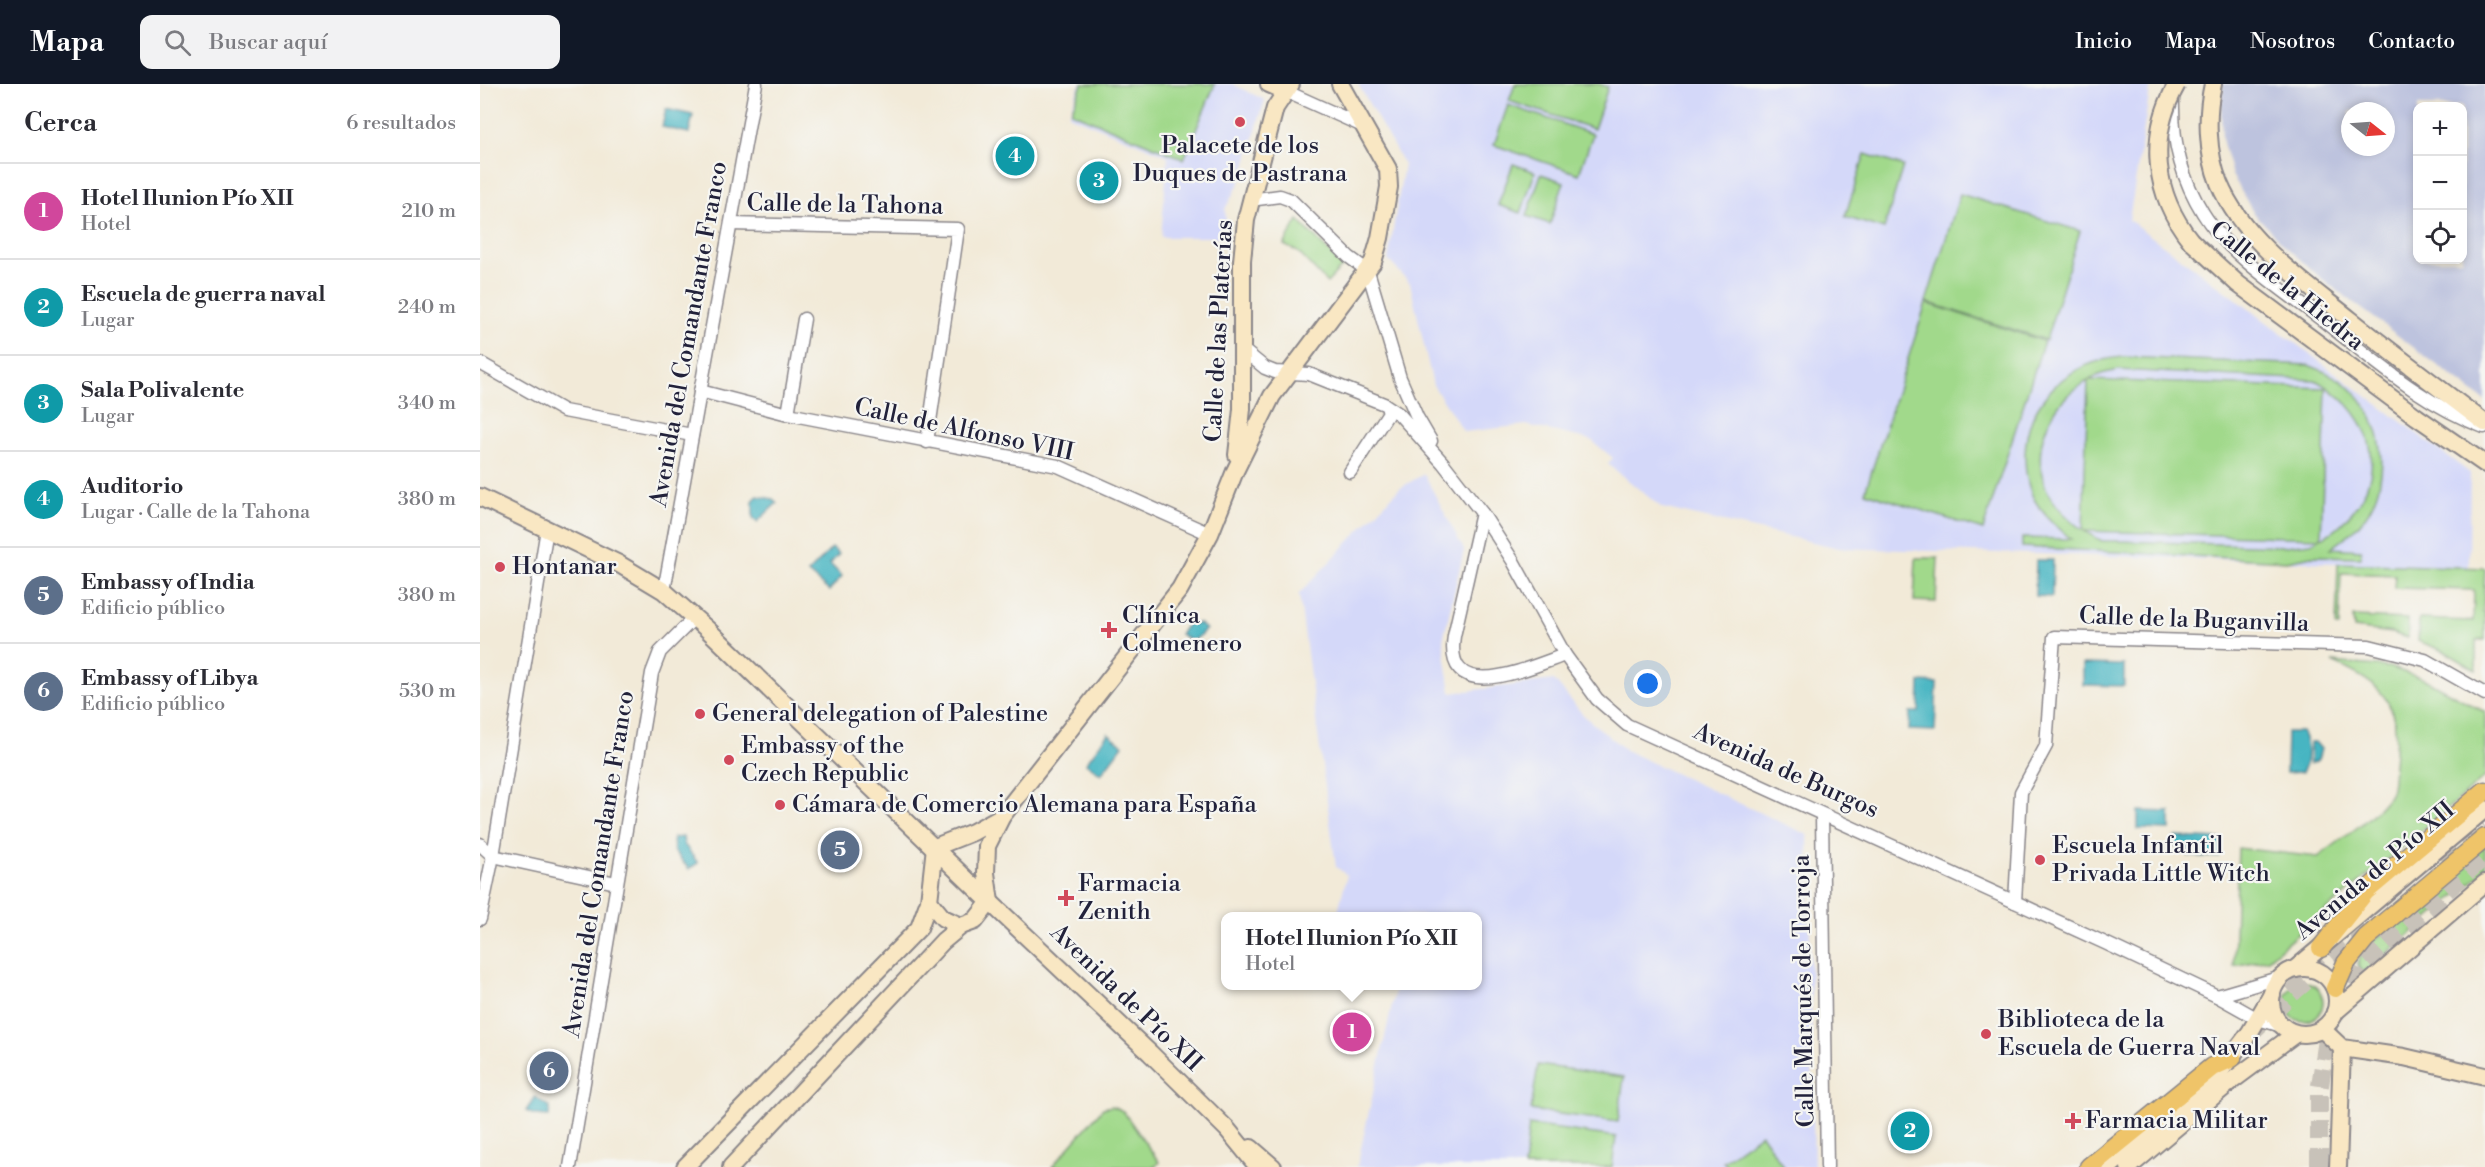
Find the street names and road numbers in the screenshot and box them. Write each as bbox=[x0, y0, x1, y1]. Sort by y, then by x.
street label: Avenida del Comandante Franco bbox=[644, 159, 734, 510]
street label: Calle de la Tahona bbox=[746, 188, 944, 222]
street label: Calle de la Hiedra bbox=[2204, 215, 2371, 358]
street label: Calle de las Platerías bbox=[1198, 219, 1240, 443]
street label: Calle de Alfonso VIII bbox=[852, 392, 1076, 468]
street label: Calle de la Buganvilla bbox=[2078, 601, 2310, 639]
street label: Avenida del Comandante Franco bbox=[557, 689, 641, 1040]
street label: Avenida de Burgos bbox=[1688, 716, 1883, 825]
street label: Avenida de Pío XII bbox=[2288, 795, 2461, 947]
street label: Calle Marqués de Torroja bbox=[1787, 853, 1821, 1128]
street label: Avenida de Pío XII bbox=[1043, 917, 1208, 1078]

